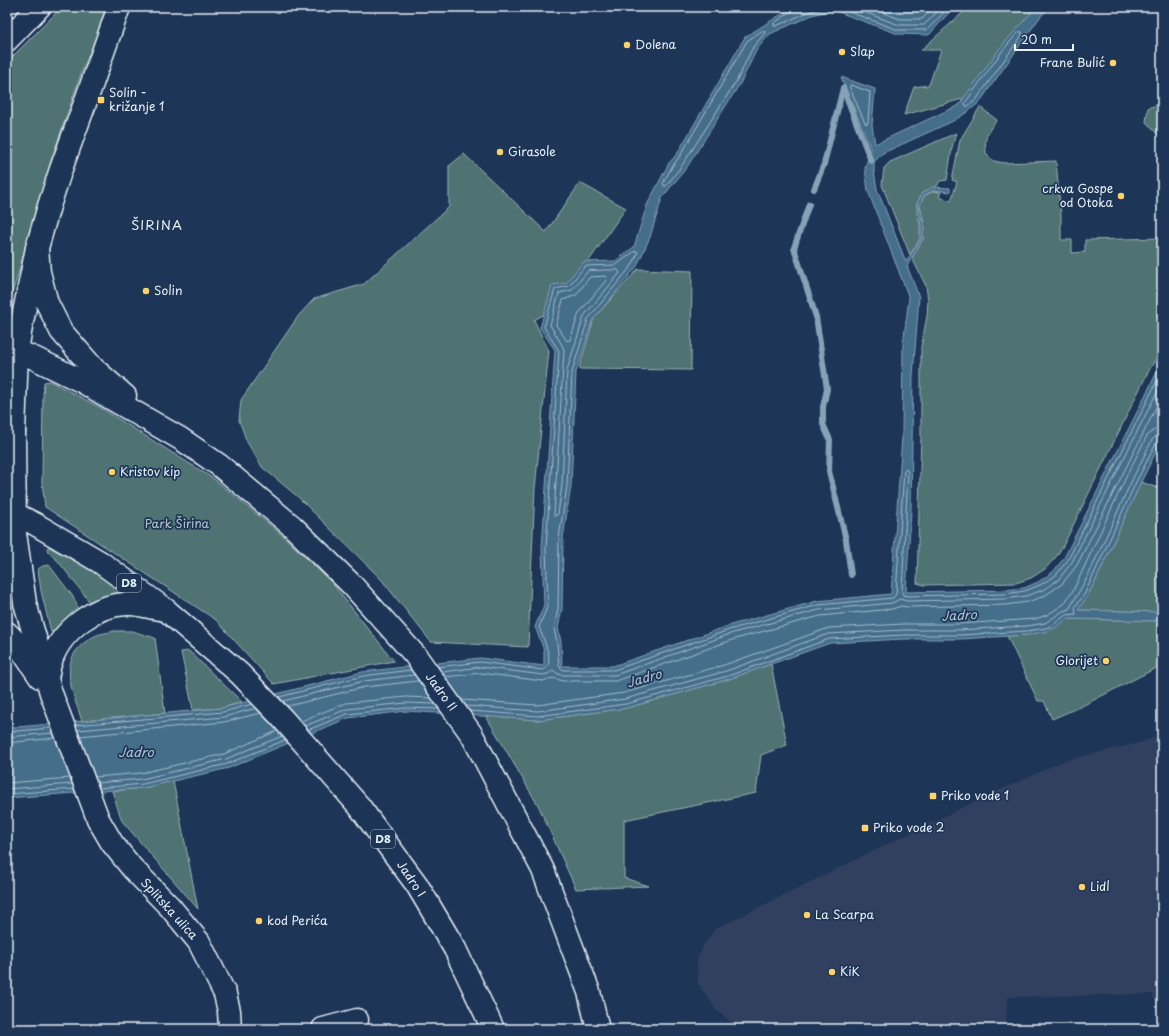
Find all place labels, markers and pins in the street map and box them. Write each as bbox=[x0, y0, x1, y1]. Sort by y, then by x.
place label: Dolena bbox=[635, 35, 677, 53]
marker: Dolena bbox=[622, 40, 632, 50]
place label: Slap bbox=[850, 42, 875, 60]
marker: Slap bbox=[837, 47, 847, 57]
place label: Frane Bulić bbox=[1040, 53, 1105, 71]
marker: Frane Bulić bbox=[1108, 58, 1118, 68]
place label: Solin - križanje 1 bbox=[109, 83, 164, 115]
marker: Solin - križanje 1 bbox=[96, 95, 106, 105]
place label: Girasole bbox=[508, 142, 556, 160]
marker: Girasole bbox=[495, 147, 505, 157]
place label: crkva Gospe od Otoka bbox=[1042, 179, 1114, 211]
marker: crkva Gospe od Otoka bbox=[1116, 191, 1126, 201]
place label: Solin bbox=[154, 281, 182, 299]
marker: Solin bbox=[141, 286, 151, 296]
place label: Kristov kip bbox=[120, 462, 180, 480]
marker: Kristov kip bbox=[107, 467, 117, 477]
place label: Glorijet bbox=[1055, 651, 1098, 669]
marker: Glorijet bbox=[1101, 656, 1111, 666]
place label: Priko vode 1 bbox=[941, 786, 1009, 804]
marker: Priko vode 1 bbox=[928, 791, 938, 801]
place label: Priko vode 2 bbox=[873, 818, 944, 836]
marker: Priko vode 2 bbox=[860, 823, 870, 833]
place label: Lidl bbox=[1090, 877, 1110, 895]
marker: Lidl bbox=[1077, 882, 1087, 892]
place label: La Scarpa bbox=[815, 905, 874, 923]
marker: La Scarpa bbox=[802, 910, 812, 920]
place label: kod Perića bbox=[267, 911, 328, 929]
marker: kod Perića bbox=[254, 916, 264, 926]
place label: KiK bbox=[840, 962, 860, 980]
marker: KiK bbox=[827, 967, 837, 977]

